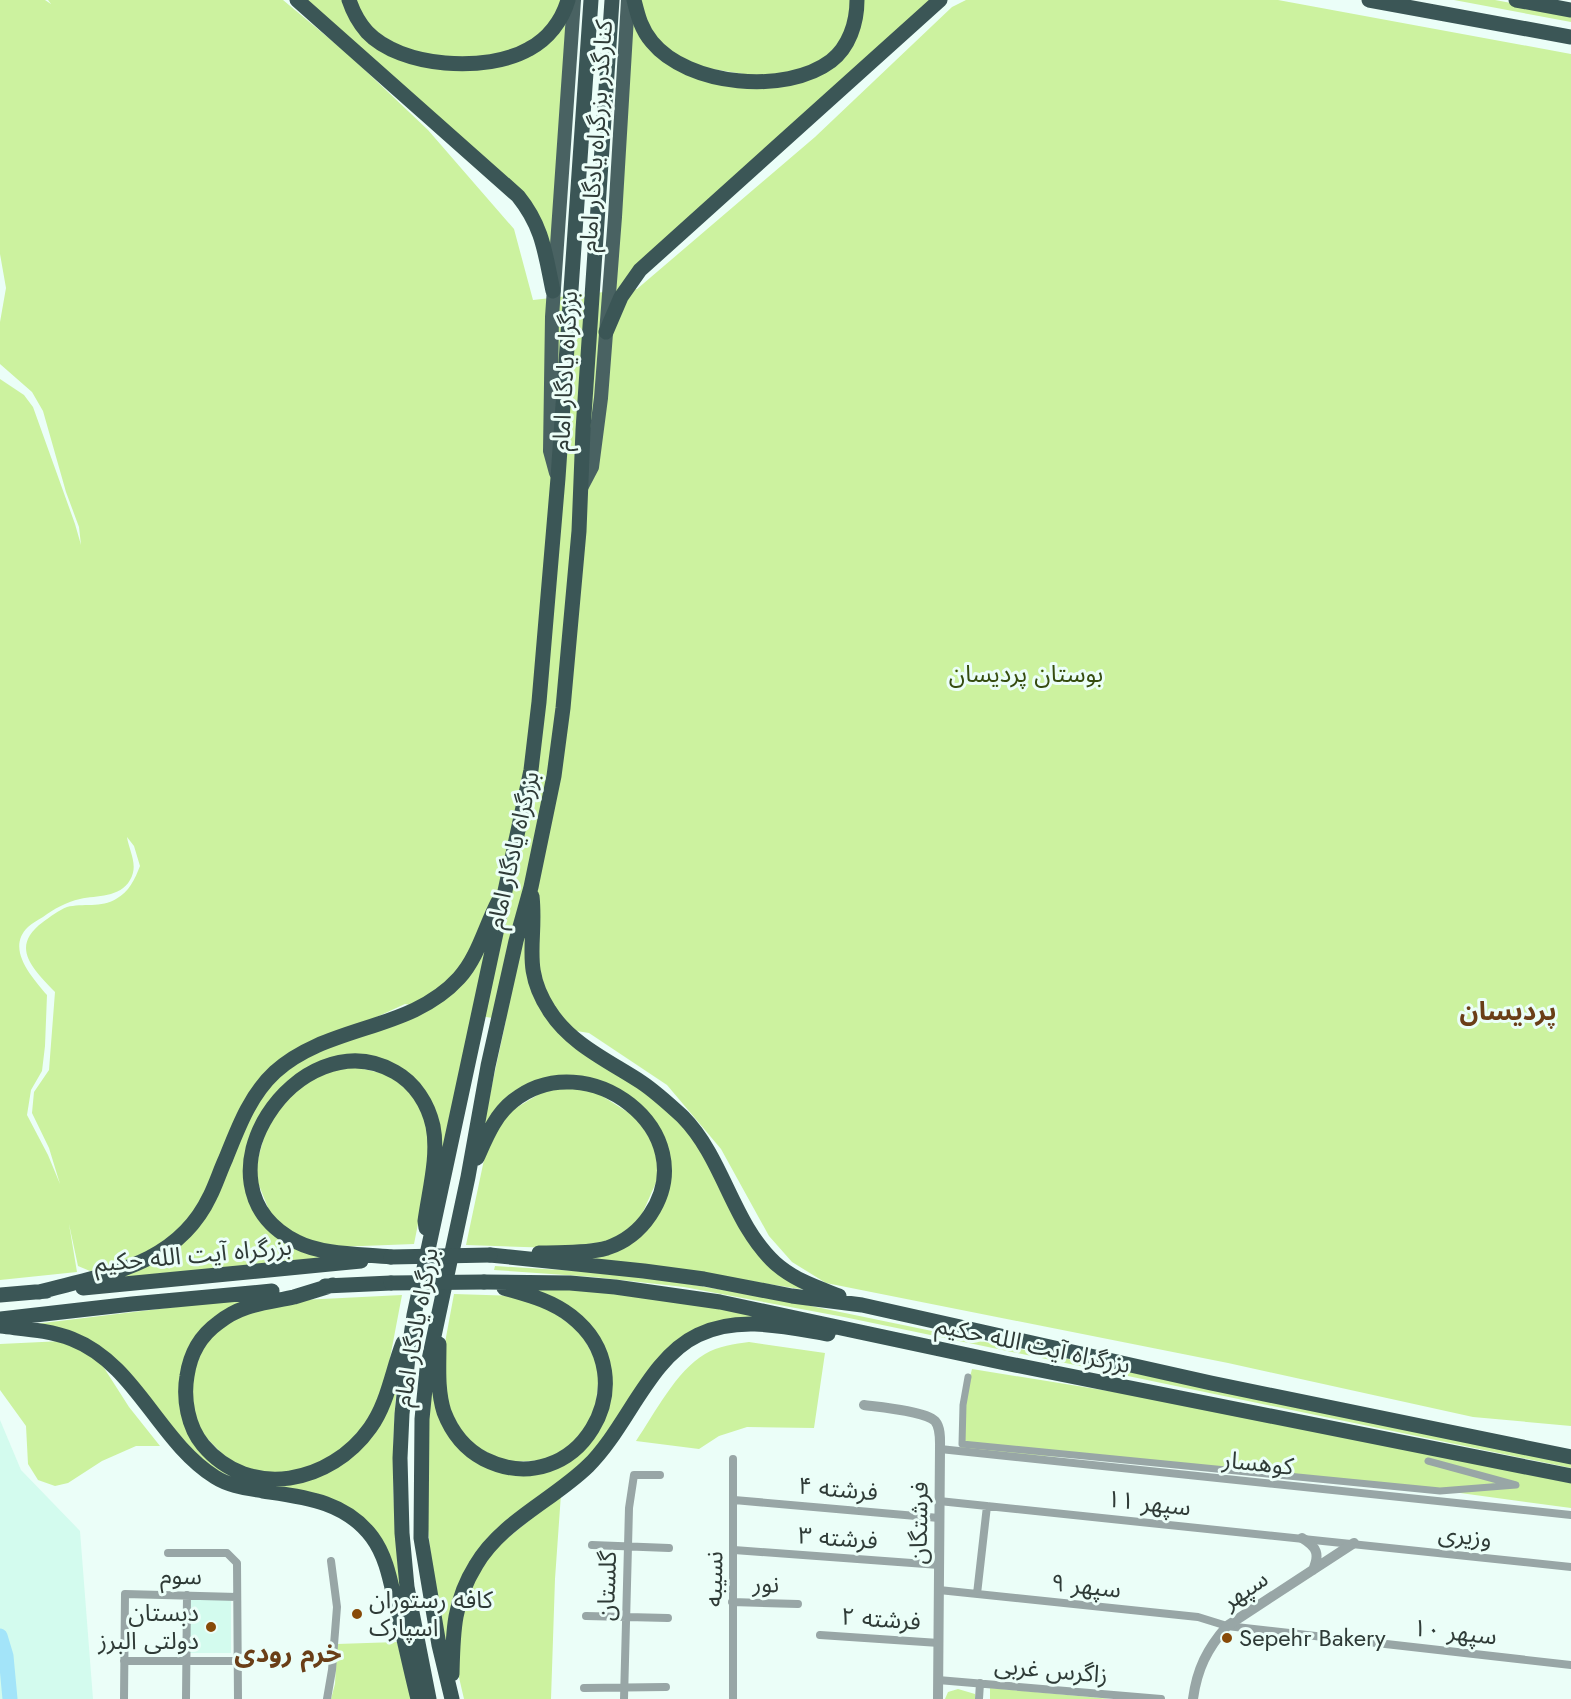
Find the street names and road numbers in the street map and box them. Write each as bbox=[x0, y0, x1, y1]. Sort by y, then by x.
street label: کنارگذر بزرگراه یادگار امام bbox=[570, 18, 622, 253]
street label: بزرگراه یادگار امام bbox=[543, 290, 587, 452]
street label: بزرگراه یادگار امام bbox=[477, 768, 549, 932]
street label: بزرگراه آیت الله حکیم bbox=[93, 1228, 293, 1281]
street label: بزرگراه یادگار امام bbox=[384, 1245, 448, 1409]
street label: بزرگراه آیت الله حکیم bbox=[932, 1307, 1134, 1382]
street label: کوهسار bbox=[1220, 1441, 1296, 1484]
street label: فرشته ۴ bbox=[797, 1468, 879, 1509]
street label: فرشتگان bbox=[900, 1481, 937, 1565]
street label: سپهر ۱۱ bbox=[1105, 1481, 1193, 1524]
street label: وزیری bbox=[1436, 1515, 1494, 1556]
street label: فرشته ۳ bbox=[797, 1517, 879, 1558]
street label: گلستان bbox=[588, 1549, 625, 1622]
street label: نسیبه bbox=[696, 1551, 731, 1607]
street label: سوم bbox=[160, 1558, 202, 1594]
street label: سپهر bbox=[1214, 1561, 1275, 1618]
street label: سپهر ۹ bbox=[1049, 1564, 1123, 1607]
street label: نور bbox=[751, 1566, 780, 1601]
street label: فرشته ۲ bbox=[840, 1598, 922, 1639]
street label: سپهر ۱۰ bbox=[1411, 1610, 1499, 1653]
street label: زاگرس غربی bbox=[993, 1647, 1109, 1692]

